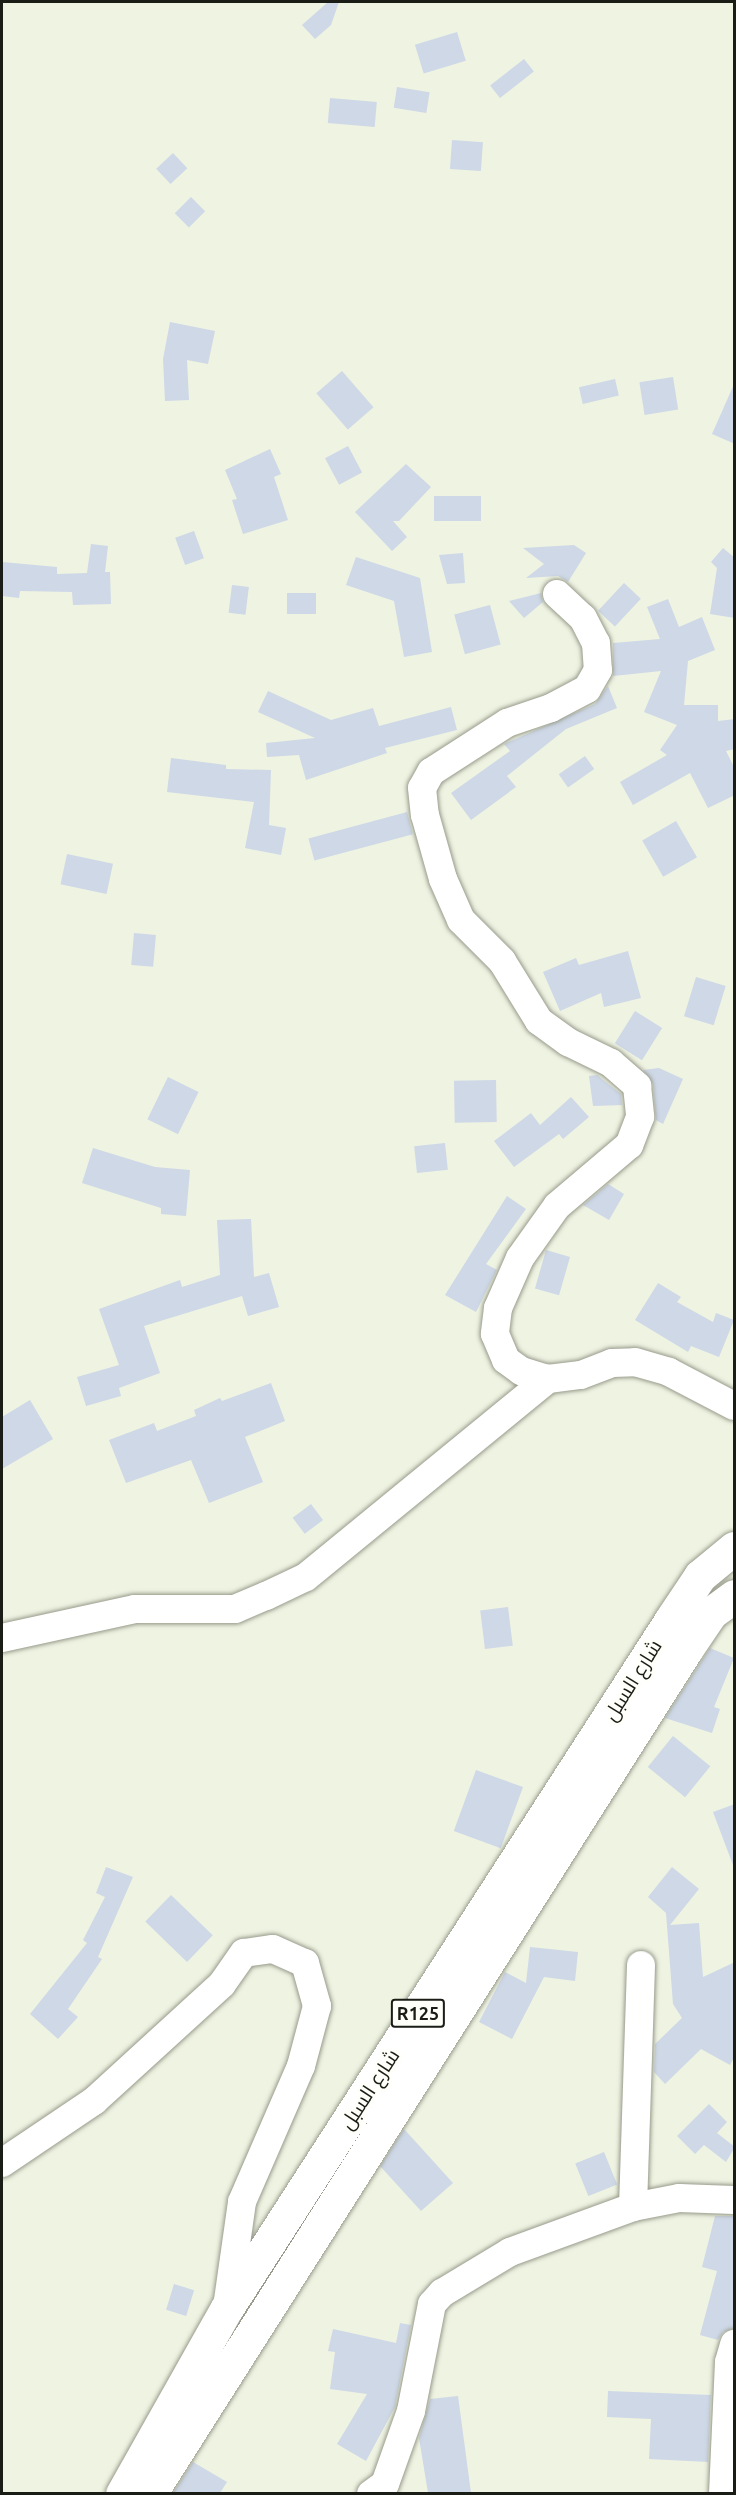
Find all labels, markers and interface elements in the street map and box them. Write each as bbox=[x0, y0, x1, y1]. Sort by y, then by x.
street label: شارع السبل bbox=[598, 1635, 666, 1725]
road number: R125 bbox=[390, 1998, 446, 2028]
street label: شارع السبل bbox=[334, 2044, 404, 2134]

